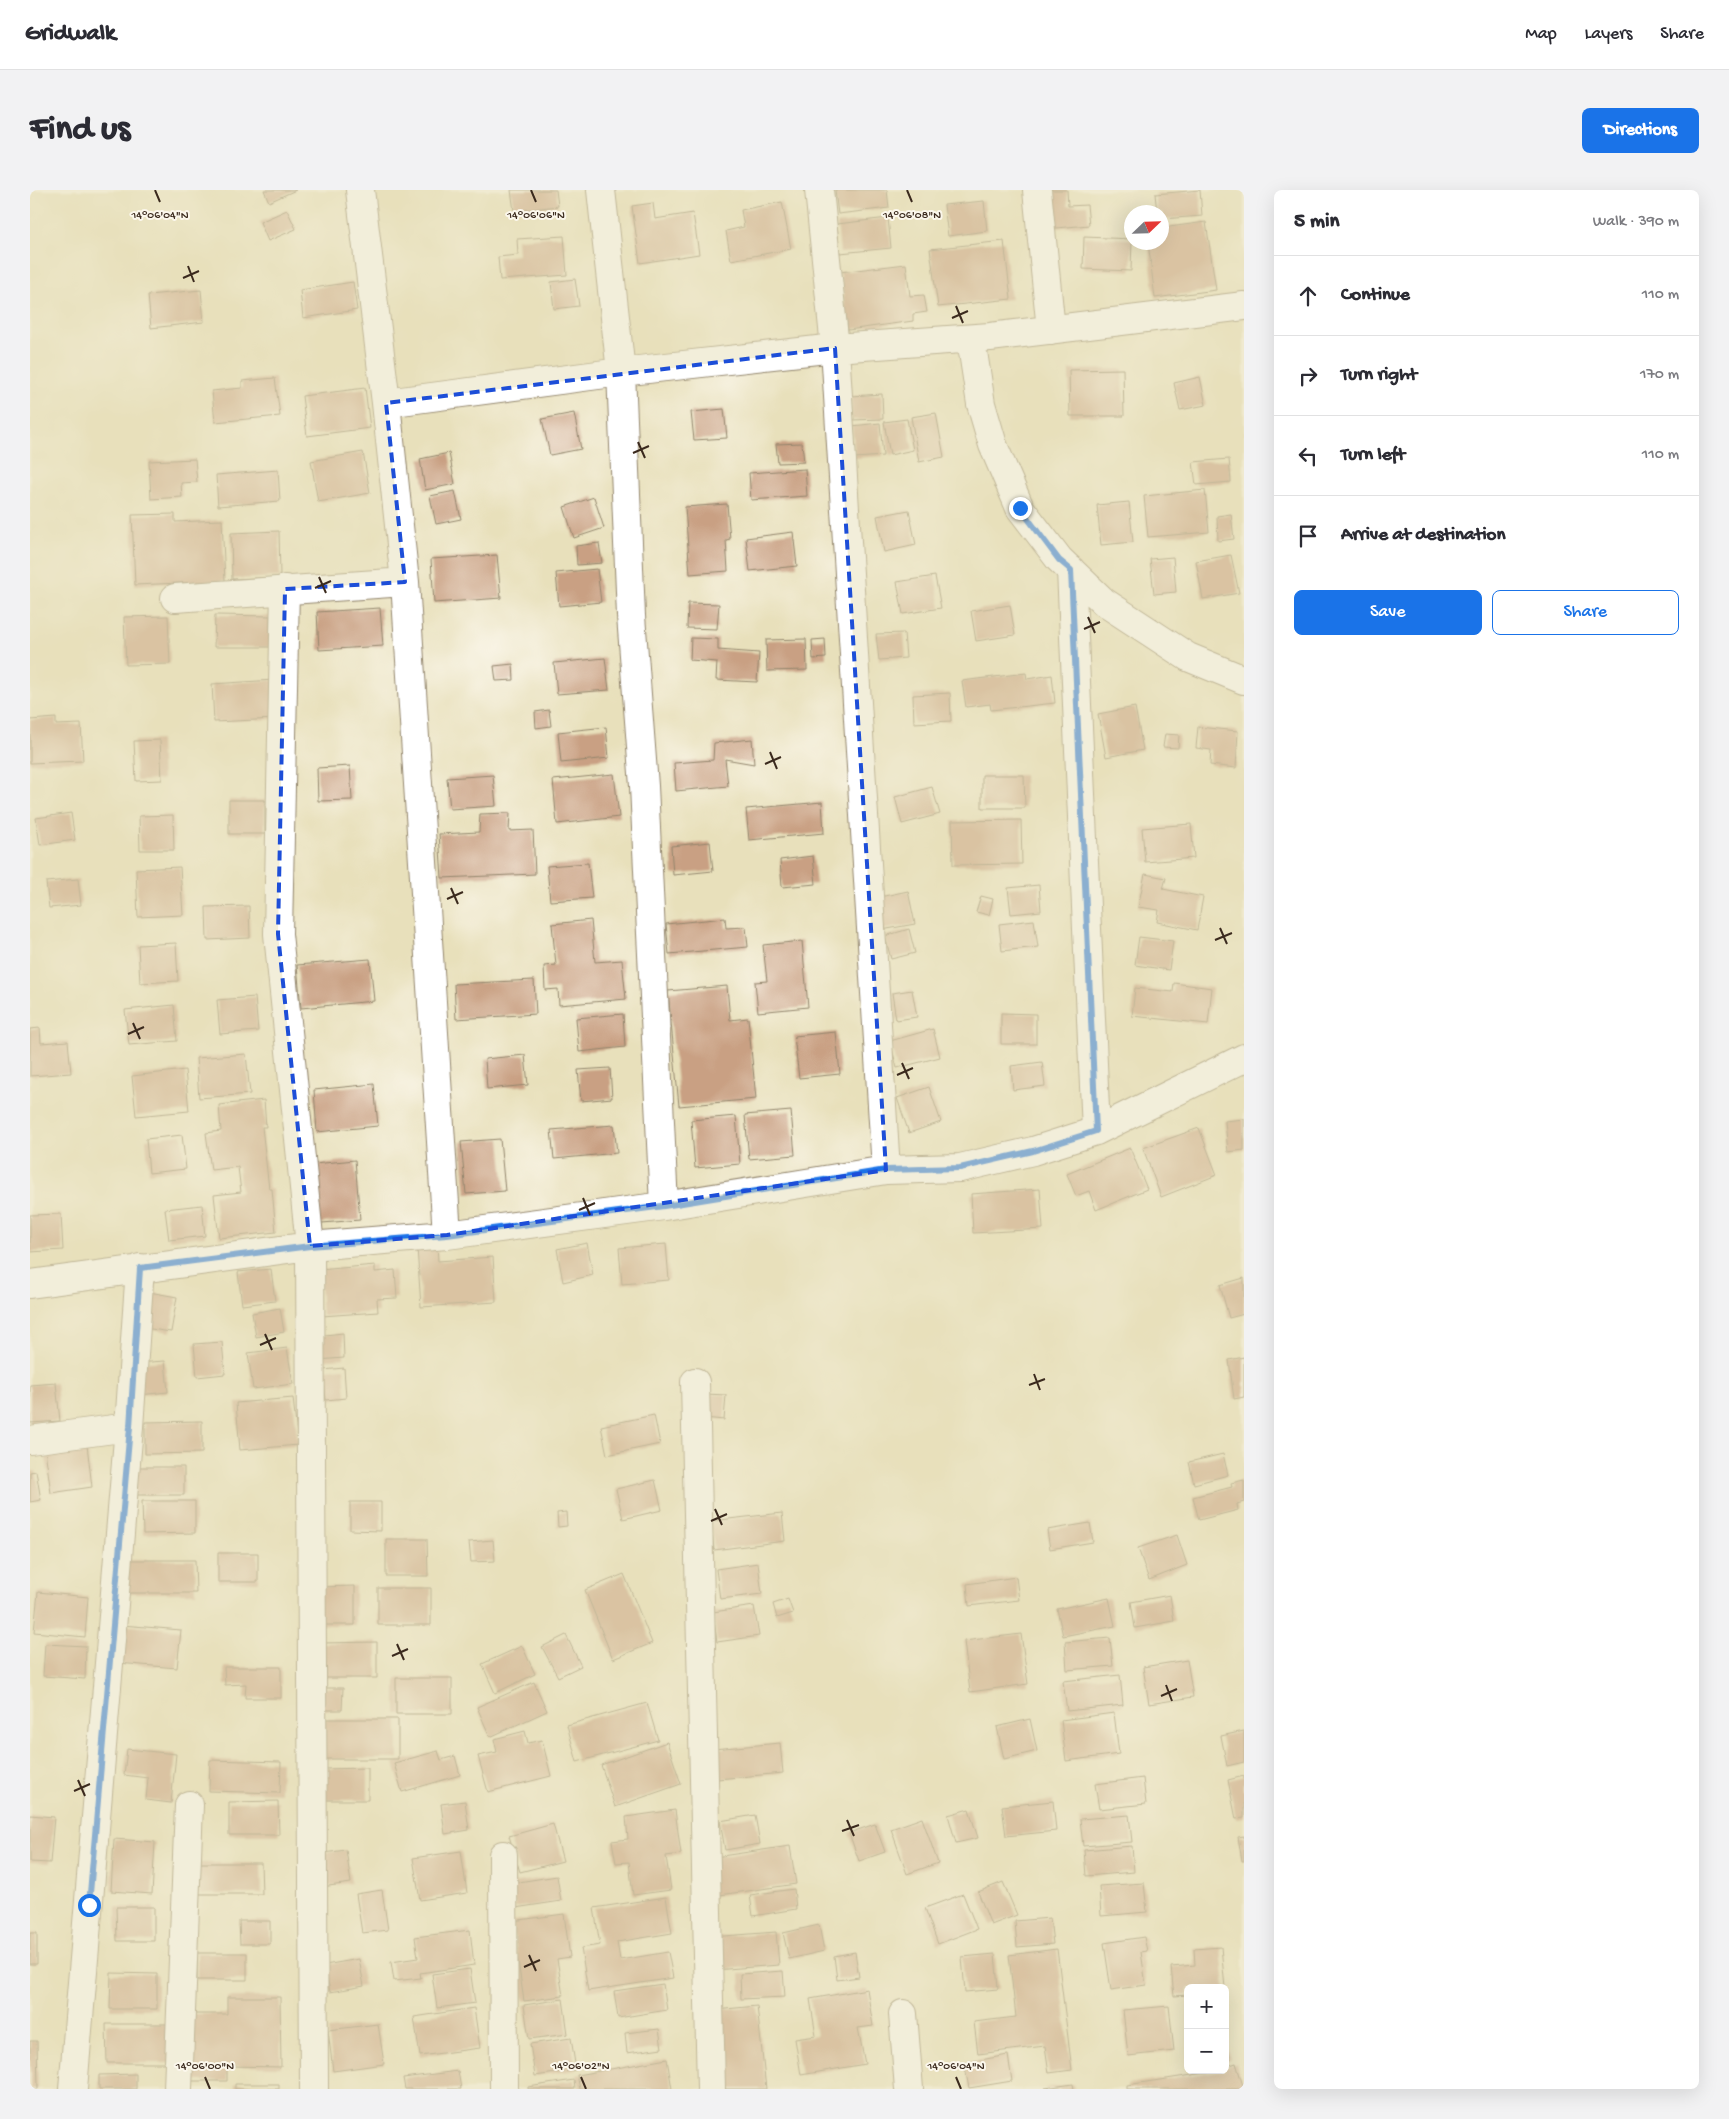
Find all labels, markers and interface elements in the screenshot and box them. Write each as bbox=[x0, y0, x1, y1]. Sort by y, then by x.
text: Gridwalk bbox=[25, 20, 116, 49]
text: Map bbox=[1525, 24, 1557, 45]
text: Layers bbox=[1585, 24, 1632, 45]
text: Share bbox=[1660, 24, 1704, 45]
button: Directions bbox=[1582, 108, 1699, 153]
text: Find us bbox=[30, 110, 130, 151]
north arrow bbox=[1124, 205, 1169, 250]
text: 14°06'04"N bbox=[130, 209, 189, 223]
text: 14°06'06"N bbox=[506, 209, 565, 223]
text: 14°06'08"N bbox=[882, 209, 941, 223]
text: 5 min bbox=[1294, 210, 1339, 235]
text: Walk · 390 m bbox=[1593, 213, 1679, 232]
icon: ahead bbox=[1294, 282, 1322, 310]
text: Continue bbox=[1341, 284, 1410, 307]
text: 110 m bbox=[1642, 286, 1679, 305]
icon: right bbox=[1294, 362, 1322, 390]
text: Turn right bbox=[1341, 364, 1417, 387]
text: 170 m bbox=[1640, 366, 1679, 385]
icon: left bbox=[1294, 442, 1322, 470]
text: Turn left bbox=[1341, 444, 1405, 467]
text: 110 m bbox=[1642, 446, 1679, 465]
route end bbox=[1009, 497, 1032, 520]
icon: arrive bbox=[1294, 522, 1322, 550]
text: Arrive at destination bbox=[1341, 524, 1505, 547]
button: Save bbox=[1294, 590, 1482, 635]
button: Share bbox=[1492, 590, 1679, 635]
route start bbox=[78, 1894, 101, 1917]
map controls bbox=[1184, 1984, 1229, 2074]
button: + bbox=[1184, 1984, 1229, 2029]
button: − bbox=[1184, 2029, 1229, 2074]
text: 14°06'00"N bbox=[175, 2060, 234, 2074]
text: 14°06'02"N bbox=[551, 2060, 610, 2074]
text: 14°06'04"N bbox=[926, 2060, 985, 2074]

